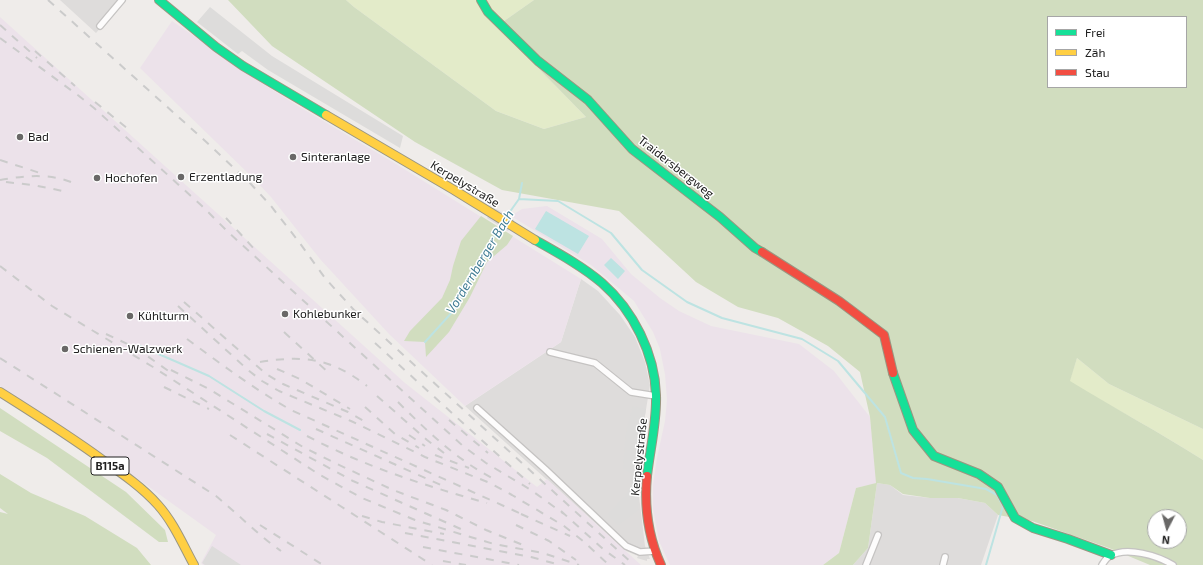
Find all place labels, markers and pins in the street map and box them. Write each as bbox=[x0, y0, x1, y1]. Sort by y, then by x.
place label: Bad bbox=[28, 130, 49, 144]
marker: Bad bbox=[15, 132, 25, 142]
place label: Sinteranlage bbox=[301, 150, 370, 164]
marker: Sinteranlage bbox=[288, 152, 298, 162]
place label: Erzentladung bbox=[189, 170, 262, 184]
place label: Hochofen bbox=[105, 171, 157, 185]
marker: Erzentladung bbox=[176, 172, 186, 182]
marker: Hochofen bbox=[92, 173, 102, 183]
place label: Kohlebunker bbox=[293, 307, 362, 321]
place label: Kühlturm bbox=[138, 309, 189, 323]
marker: Kohlebunker bbox=[280, 309, 290, 319]
marker: Kühlturm bbox=[125, 311, 135, 321]
place label: Schienen-Walzwerk bbox=[73, 342, 182, 356]
marker: Schienen-Walzwerk bbox=[60, 344, 70, 354]

